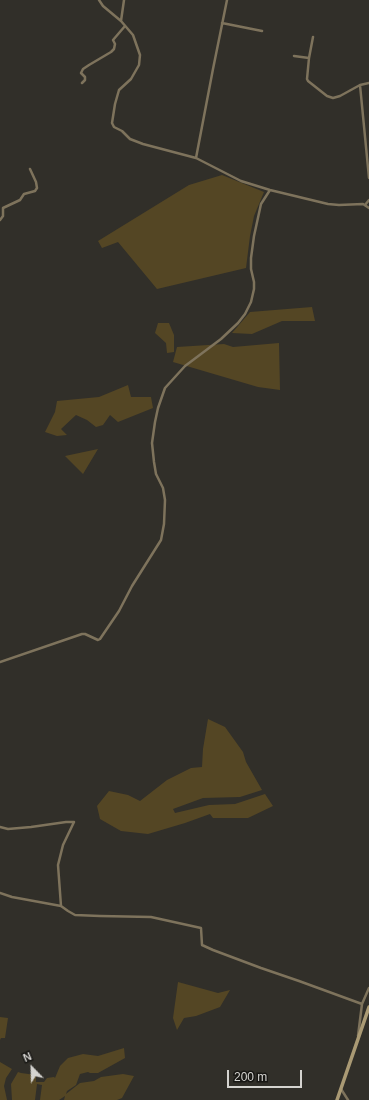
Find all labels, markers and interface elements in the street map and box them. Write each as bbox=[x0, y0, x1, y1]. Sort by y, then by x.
north arrow bbox=[12, 1048, 52, 1088]
text: N bbox=[21, 1050, 33, 1064]
scale bar bbox=[229, 1062, 304, 1088]
text: 200 m bbox=[234, 1070, 267, 1084]

